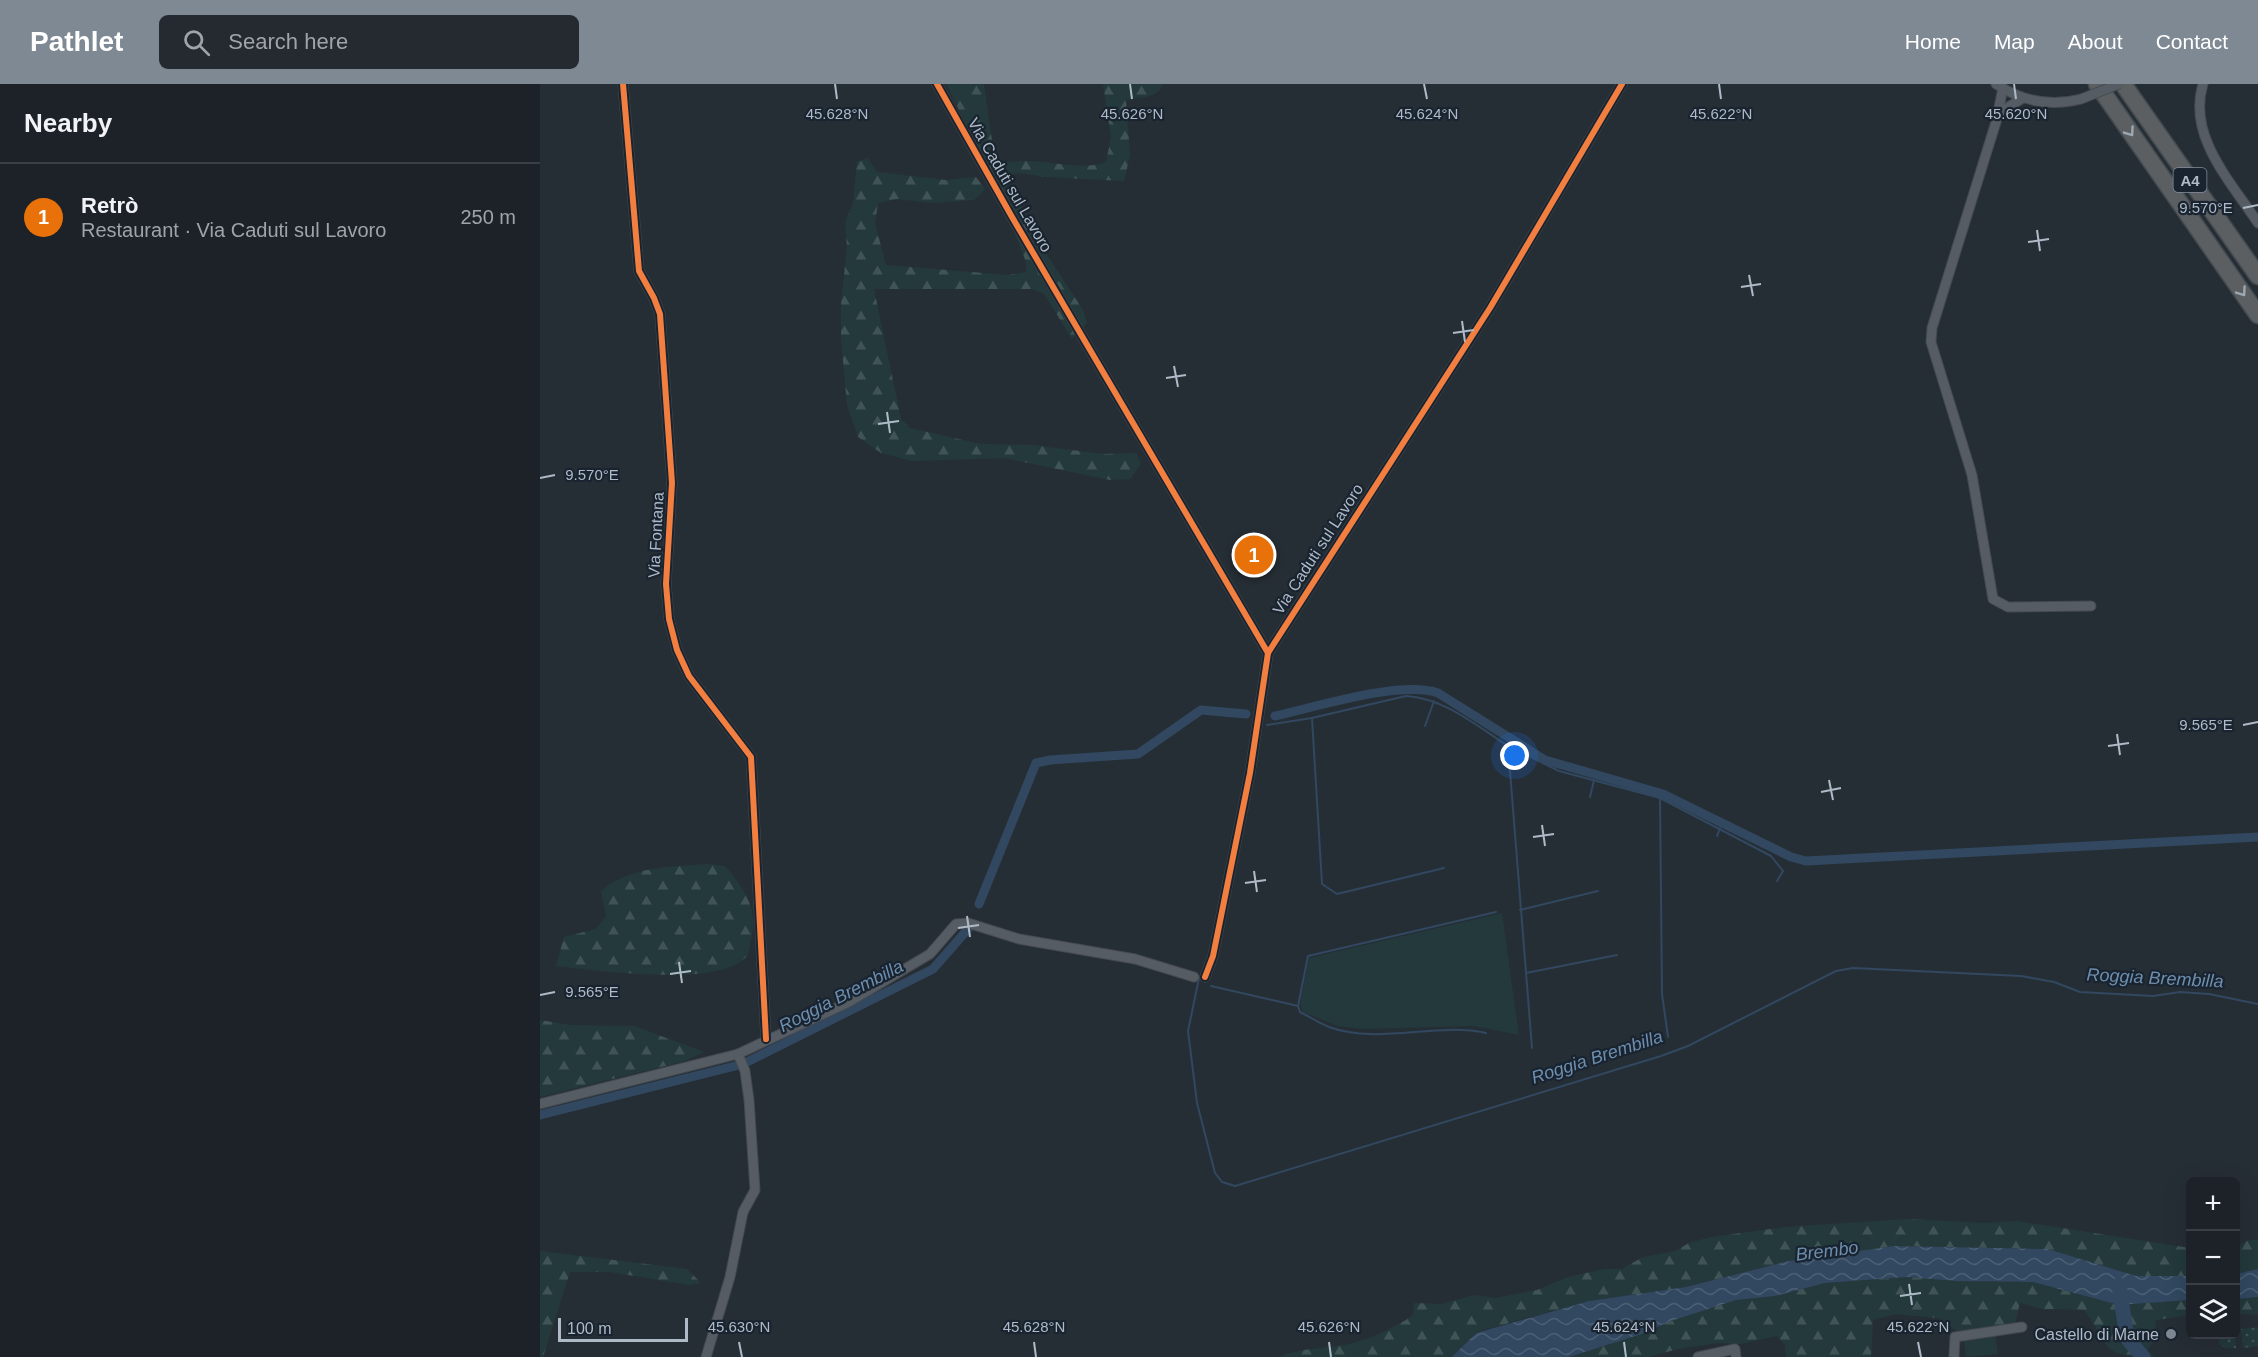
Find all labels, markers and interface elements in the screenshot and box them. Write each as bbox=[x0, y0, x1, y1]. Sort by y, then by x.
search box bbox=[159, 15, 579, 69]
text: Pathlet bbox=[30, 26, 123, 57]
icon: search bbox=[180, 26, 213, 59]
text: Search here bbox=[228, 29, 348, 54]
text: Home bbox=[1905, 30, 1961, 53]
text: Map bbox=[1994, 30, 2035, 53]
text: About bbox=[2068, 30, 2123, 53]
text: Contact bbox=[2156, 30, 2228, 53]
text: 45.628°N bbox=[806, 105, 868, 122]
text: 45.626°N bbox=[1101, 105, 1163, 122]
text: 45.624°N bbox=[1396, 105, 1458, 122]
text: 45.622°N bbox=[1690, 105, 1752, 122]
text: 45.620°N bbox=[1985, 105, 2047, 122]
text: Nearby bbox=[24, 108, 112, 138]
street label: Via Caduti sul Lavoro bbox=[965, 115, 1055, 255]
one-way arrow bbox=[2123, 125, 2134, 136]
road number: A4 bbox=[2174, 168, 2206, 192]
text: Retrò bbox=[81, 193, 138, 218]
text: 9.570°E bbox=[2179, 199, 2233, 216]
text: 1 bbox=[38, 206, 49, 228]
text: 250 m bbox=[460, 206, 516, 228]
text: Restaurant · Via Caduti sul Lavoro bbox=[81, 219, 386, 241]
one-way arrow bbox=[2235, 285, 2246, 296]
text: 9.570°E bbox=[565, 466, 619, 483]
street label: Via Caduti sul Lavoro bbox=[1270, 481, 1367, 617]
street label: Via Fontana bbox=[645, 492, 667, 578]
pin: 1 bbox=[1234, 532, 1274, 578]
text: 9.565°E bbox=[2179, 716, 2233, 733]
your location bbox=[1500, 741, 1529, 770]
water label: Roggia Brembilla bbox=[775, 956, 907, 1036]
water label: Roggia Brembilla bbox=[2086, 964, 2224, 992]
text: 9.565°E bbox=[565, 983, 619, 1000]
water label: Roggia Brembilla bbox=[1529, 1026, 1665, 1088]
map controls bbox=[2186, 1177, 2240, 1339]
button: + bbox=[2186, 1177, 2240, 1231]
button: − bbox=[2186, 1231, 2240, 1285]
water label: Brembo bbox=[1795, 1237, 1859, 1265]
button: layers bbox=[2186, 1285, 2240, 1339]
scale bar bbox=[558, 1315, 688, 1342]
text: 45.630°N bbox=[708, 1318, 770, 1335]
text: 45.628°N bbox=[1003, 1318, 1065, 1335]
text: 45.626°N bbox=[1298, 1318, 1360, 1335]
text: 45.624°N bbox=[1593, 1318, 1655, 1335]
text: 45.622°N bbox=[1887, 1318, 1949, 1335]
text: 100 m bbox=[567, 1320, 611, 1337]
place label: Castello di Marne bbox=[2035, 1326, 2159, 1343]
marker: Castello di Marne bbox=[2164, 1327, 2178, 1341]

